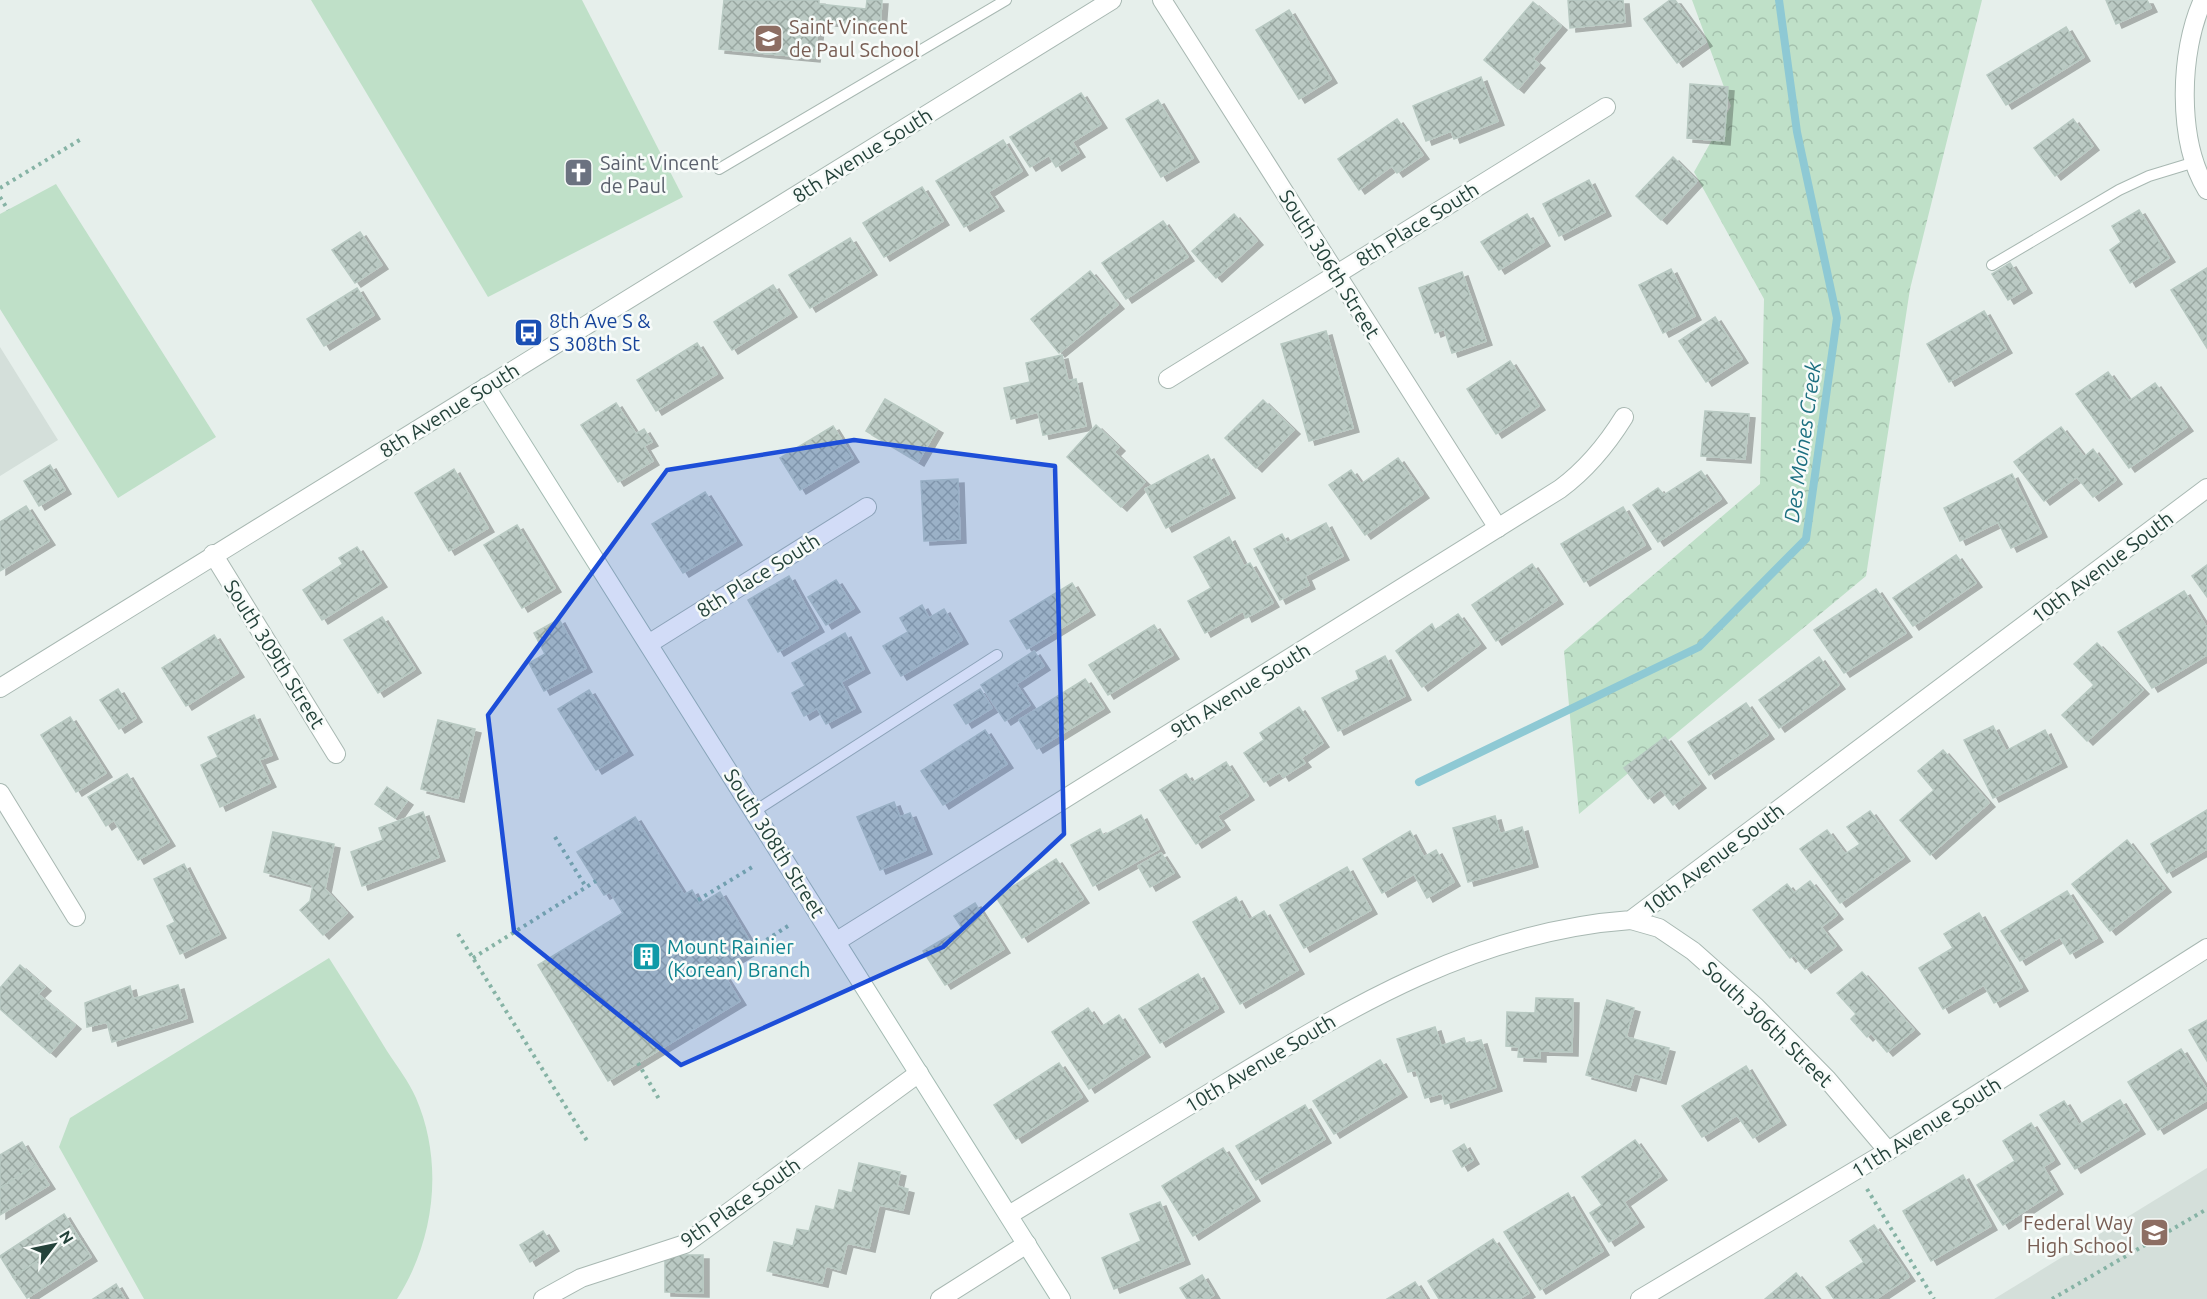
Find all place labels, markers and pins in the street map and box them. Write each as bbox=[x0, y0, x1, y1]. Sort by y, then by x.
place label: Saint Vincent de Paul School bbox=[789, 15, 919, 61]
school or university icon: Saint Vincent de Paul School bbox=[752, 22, 784, 54]
place label: Saint Vincent de Paul bbox=[600, 151, 719, 197]
church icon: Saint Vincent de Paul bbox=[563, 157, 595, 189]
place label: 8th Ave S & S 308th St bbox=[549, 309, 650, 355]
bus stop icon: 8th Ave S & S 308th St bbox=[512, 316, 544, 348]
place label: Mount Rainier (Korean) Branch bbox=[667, 935, 810, 981]
building icon: Mount Rainier (Korean) Branch bbox=[630, 941, 662, 973]
place label: Federal Way High School bbox=[2023, 1211, 2133, 1257]
school or university icon: Federal Way High School bbox=[2138, 1217, 2170, 1249]

